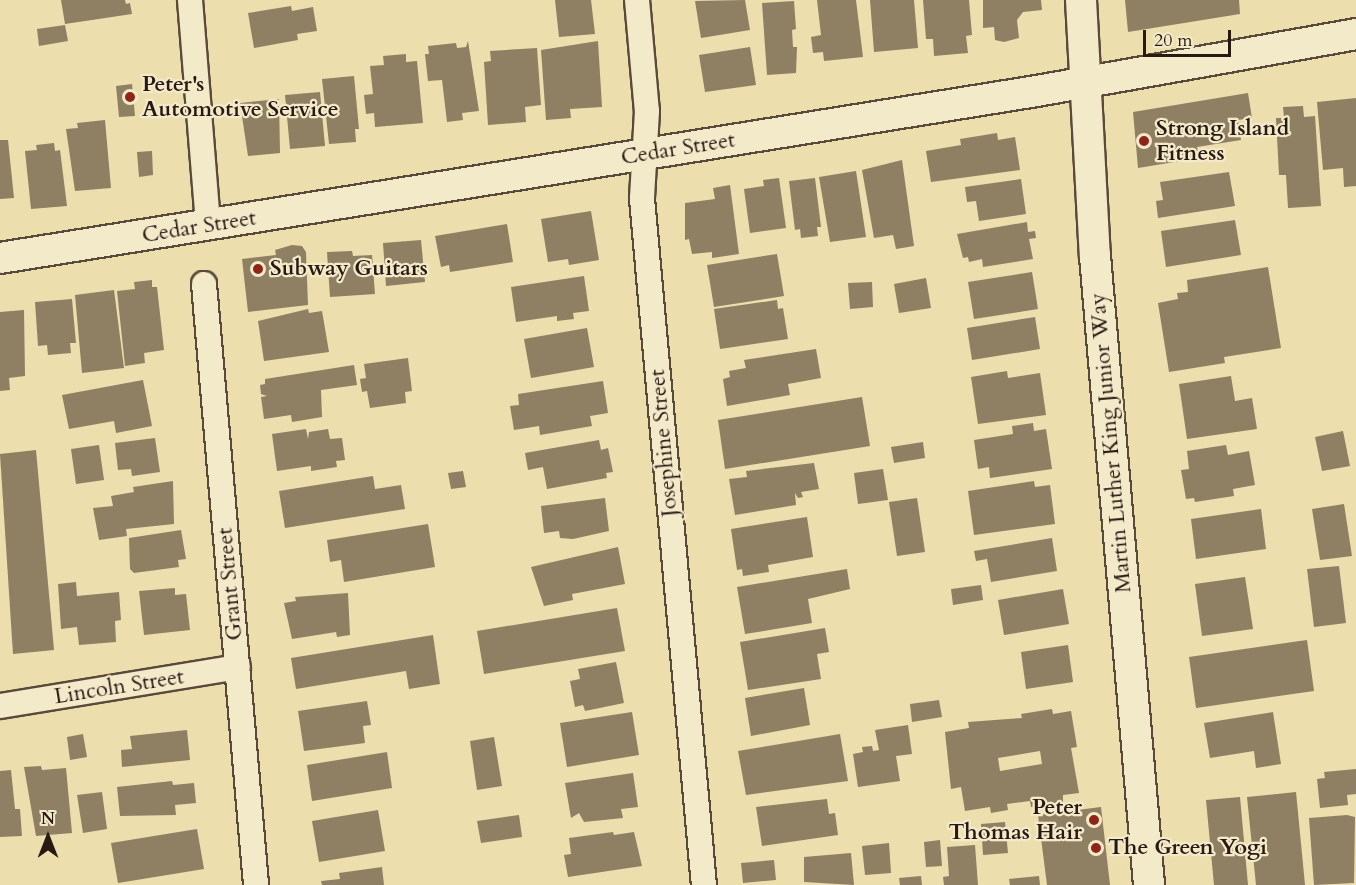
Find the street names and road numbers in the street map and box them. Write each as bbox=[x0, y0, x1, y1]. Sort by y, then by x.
street label: Cedar Street bbox=[619, 127, 737, 171]
street label: Cedar Street bbox=[140, 205, 258, 249]
street label: Martin Luther King Junior Way bbox=[1085, 292, 1137, 594]
street label: Josephine Street bbox=[644, 368, 684, 518]
street label: Grant Street bbox=[212, 526, 248, 642]
street label: Lincoln Street bbox=[52, 664, 186, 710]

